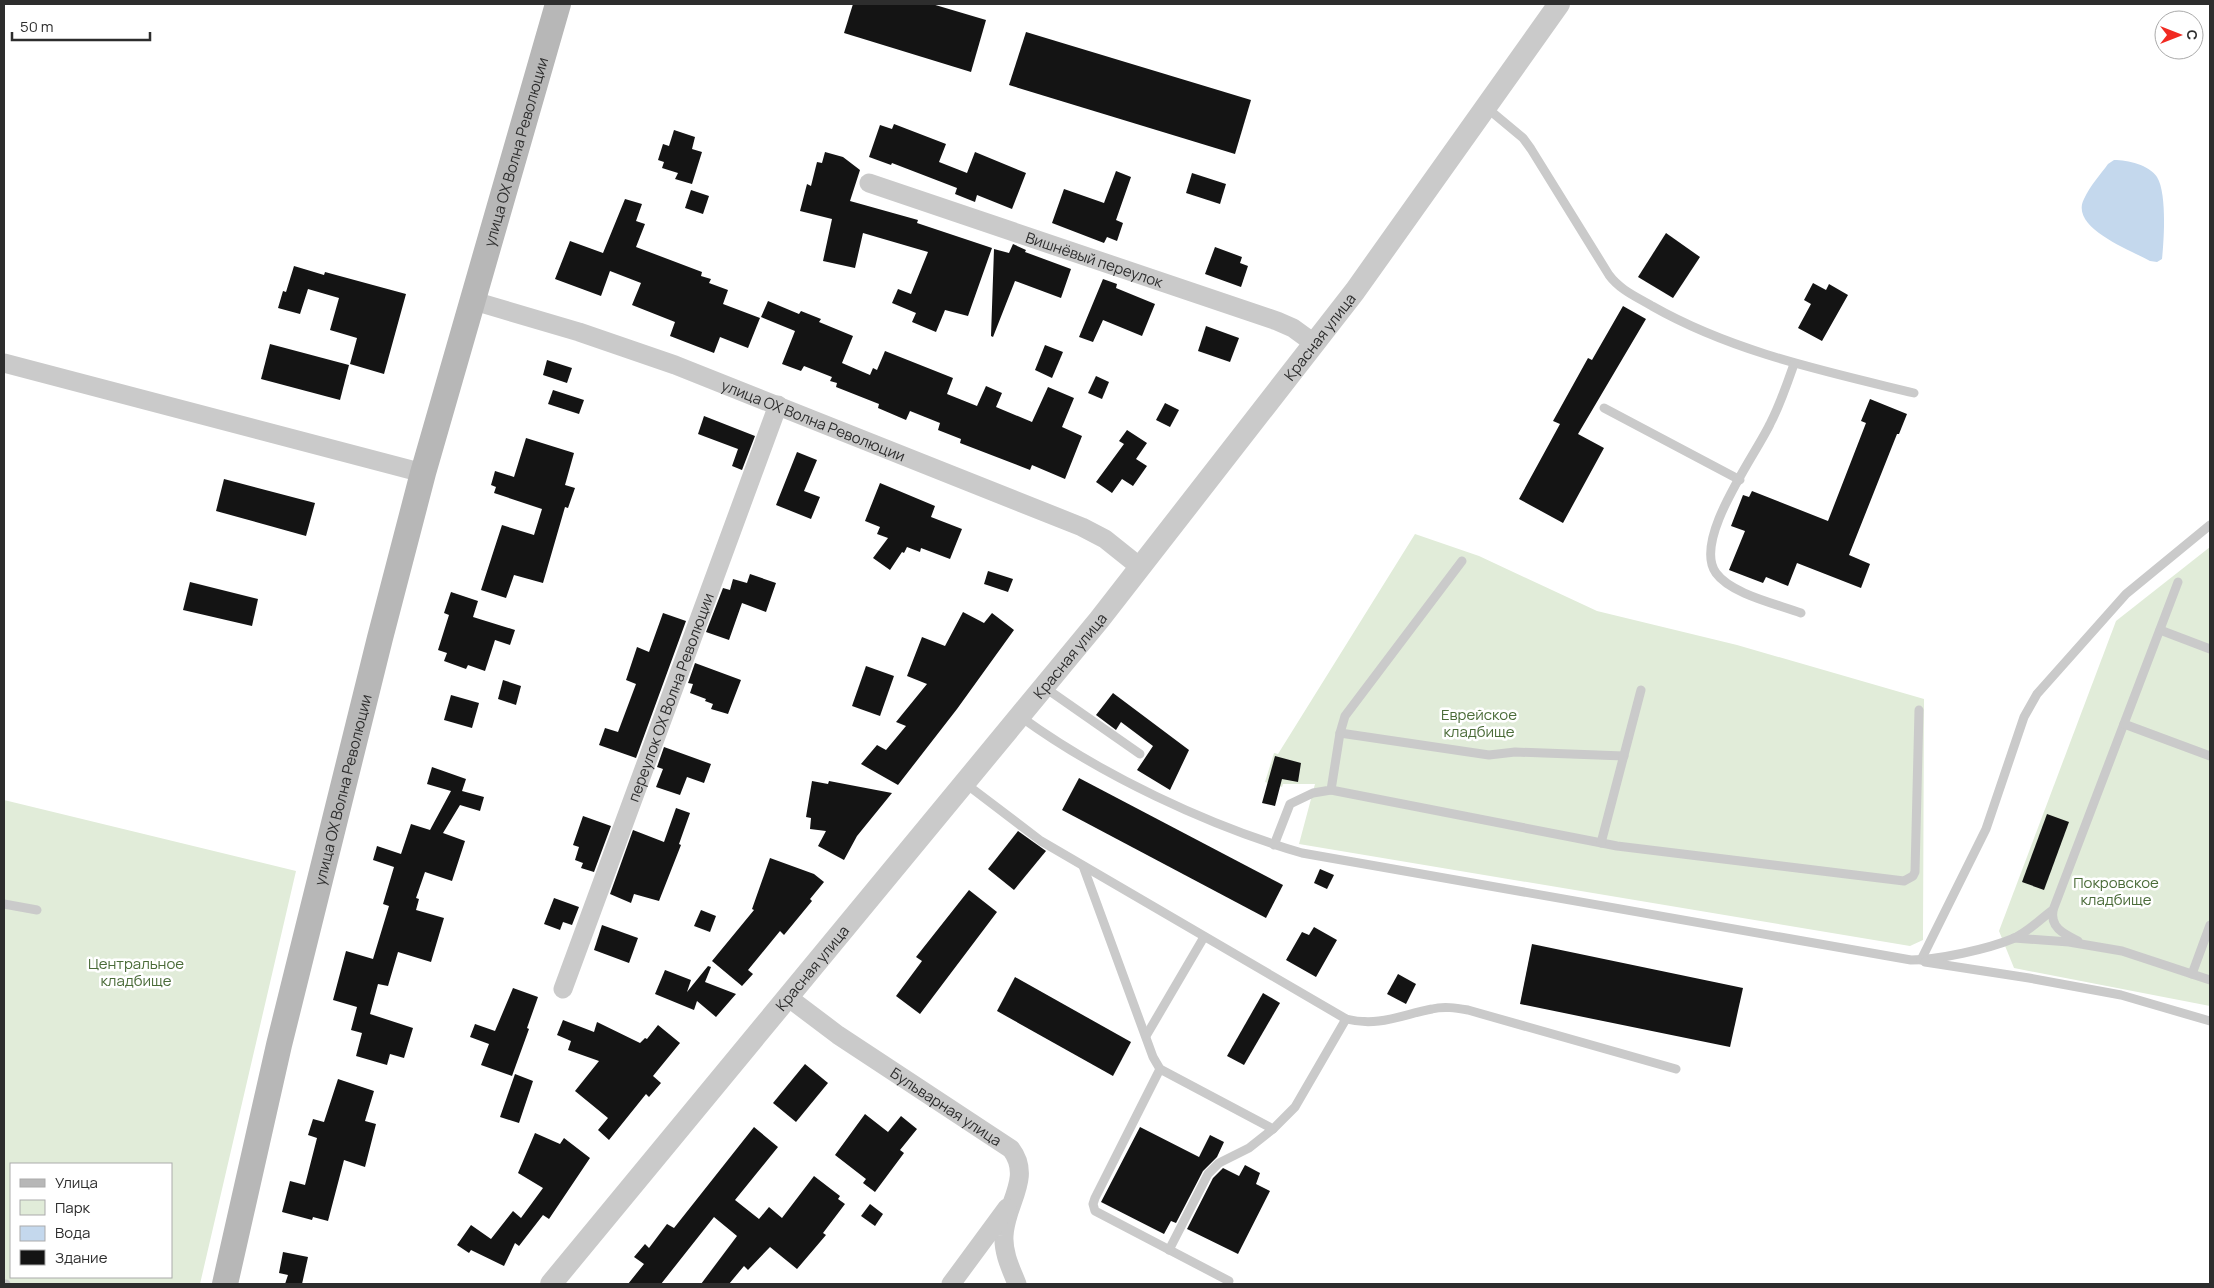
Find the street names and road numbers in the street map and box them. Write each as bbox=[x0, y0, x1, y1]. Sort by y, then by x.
street label: улица ОХ Волна Революции bbox=[478, 55, 553, 249]
street label: Вишнёвый переулок bbox=[1023, 226, 1166, 292]
street label: Красная улица bbox=[1279, 289, 1360, 385]
street label: улица ОХ Волна Революции bbox=[718, 374, 908, 466]
street label: переулок ОХ Волна Революции bbox=[622, 590, 719, 805]
street label: Красная улица bbox=[1028, 608, 1111, 703]
street label: улица ОХ Волна Революции bbox=[309, 692, 376, 888]
street label: Красная улица bbox=[770, 920, 854, 1015]
street label: Бульварная улица bbox=[886, 1062, 1006, 1151]

